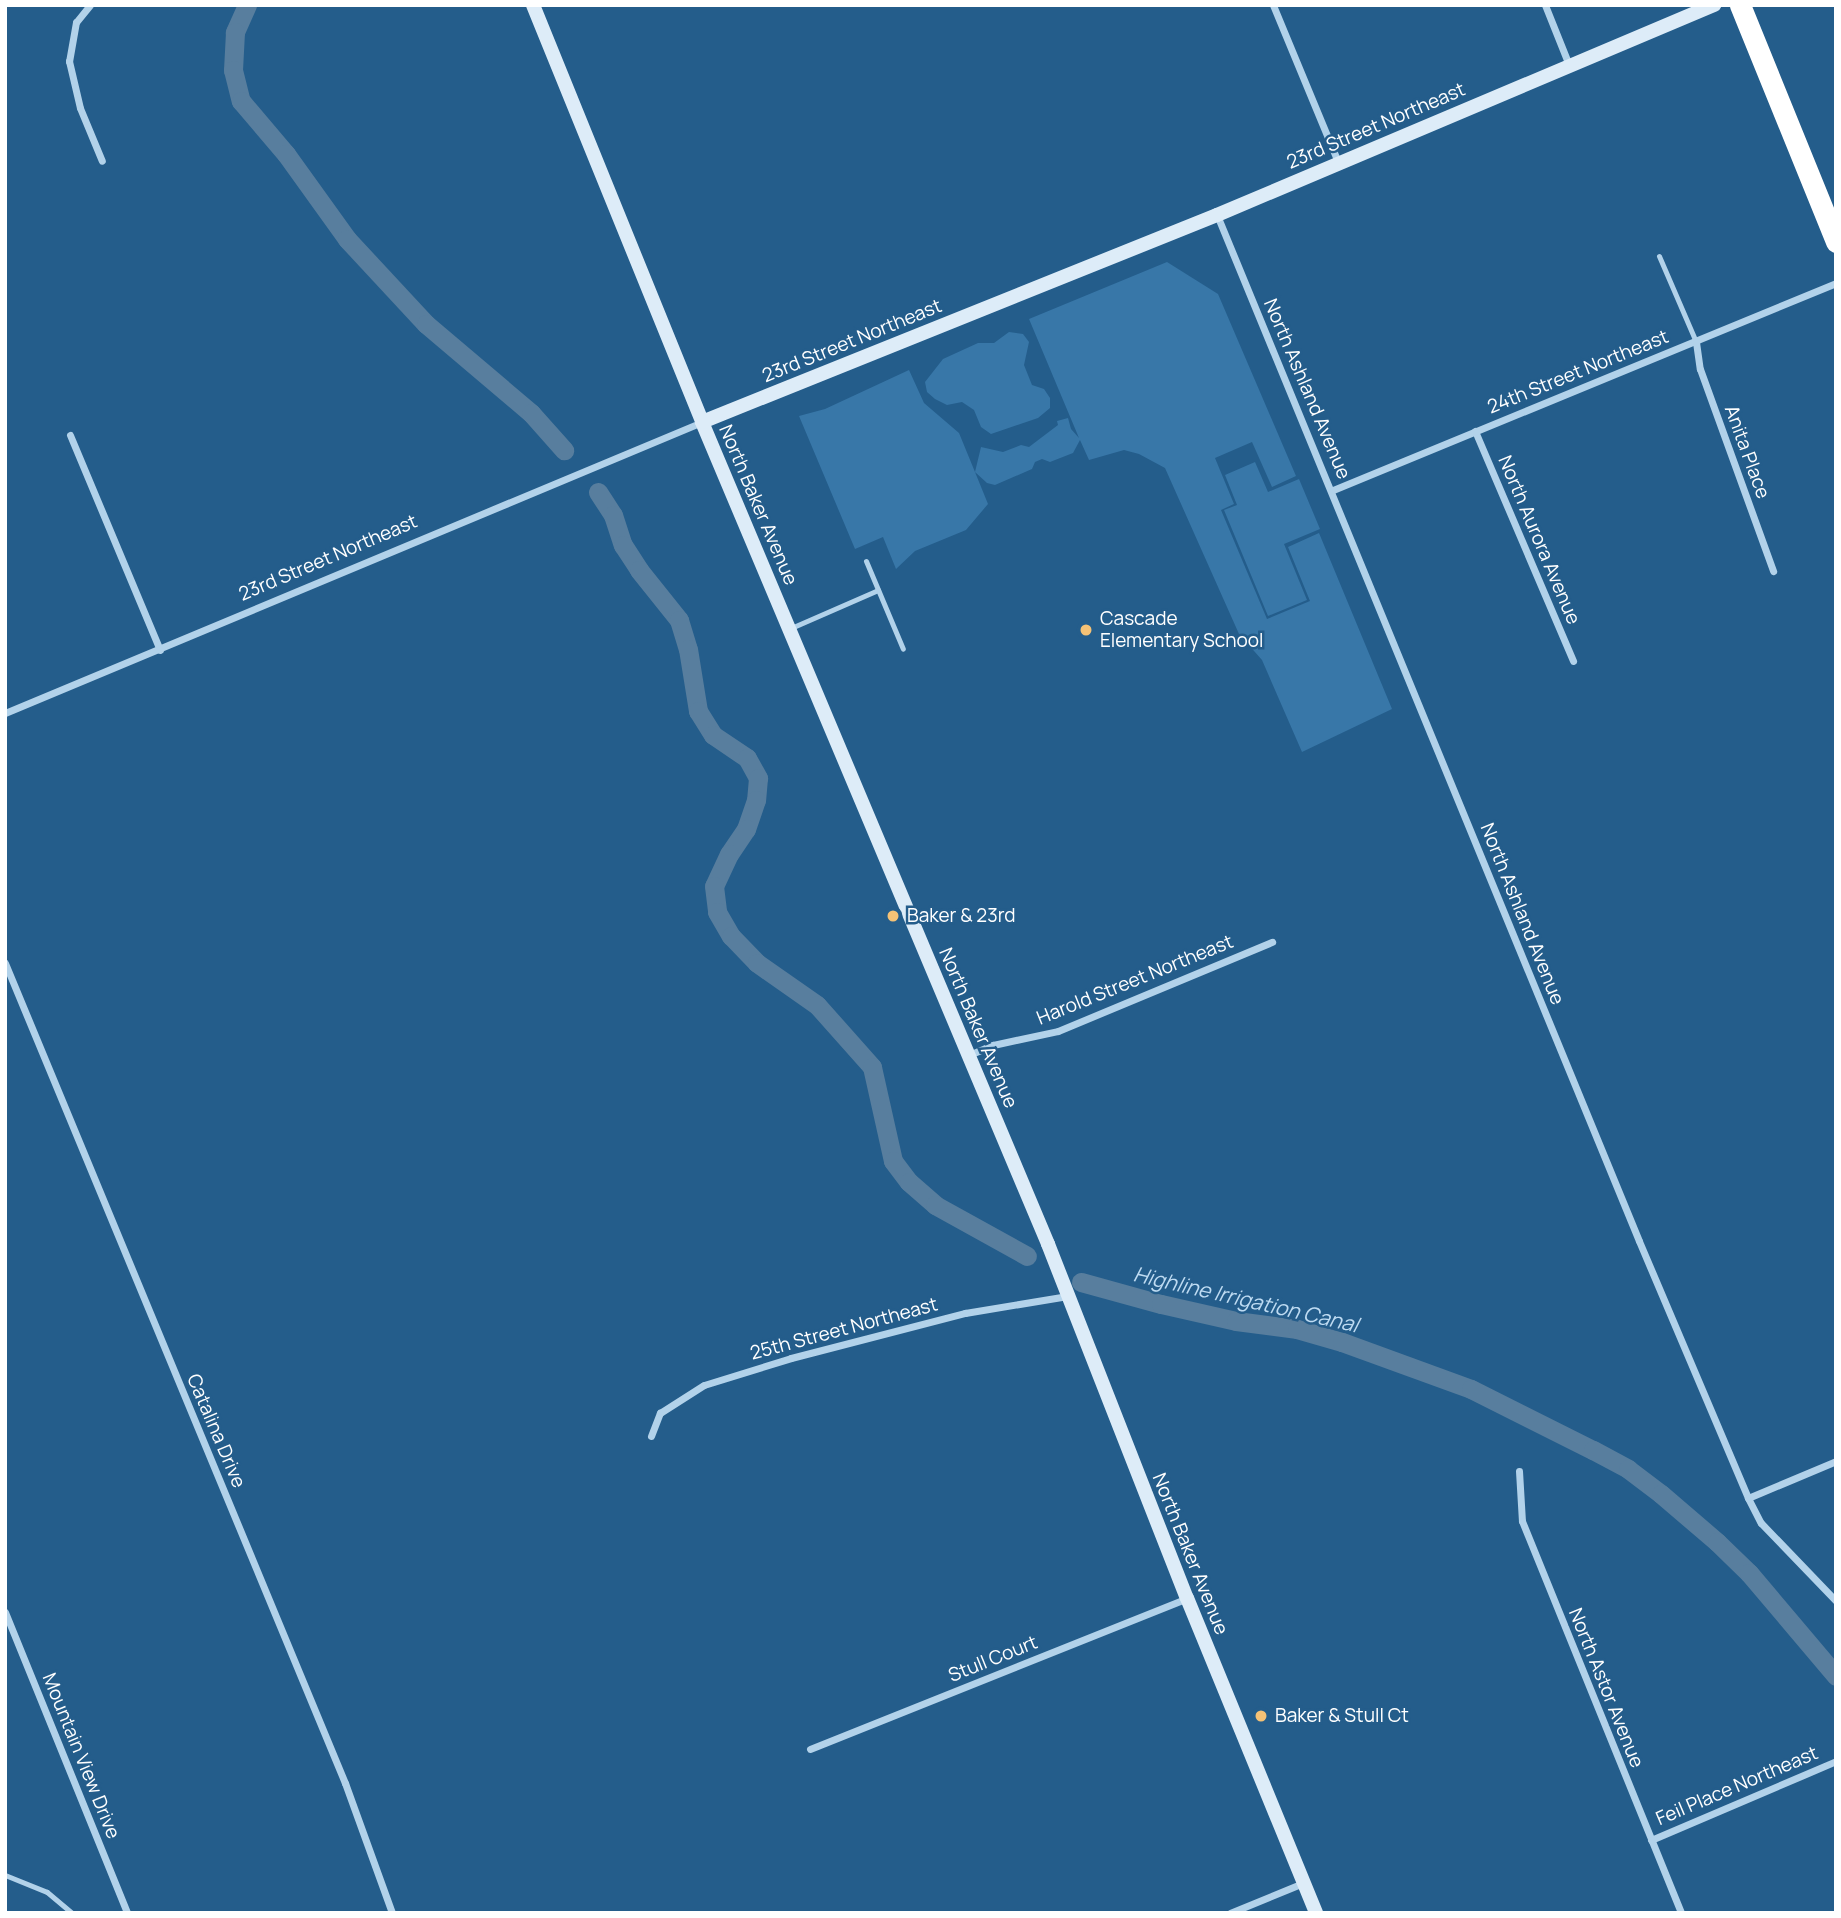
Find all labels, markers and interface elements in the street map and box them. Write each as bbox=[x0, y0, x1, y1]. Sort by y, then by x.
street label: 23rd Street Northeast bbox=[1283, 78, 1469, 174]
street label: 23rd Street Northeast bbox=[759, 295, 945, 387]
street label: North Ashland Avenue bbox=[1259, 296, 1355, 482]
street label: 24th Street Northeast bbox=[1484, 325, 1672, 419]
street label: Anita Place bbox=[1720, 402, 1774, 502]
street label: North Baker Avenue bbox=[714, 421, 802, 589]
street label: North Aurora Avenue bbox=[1493, 452, 1585, 628]
street label: 23rd Street Northeast bbox=[235, 510, 421, 606]
place label: Cascade Elementary School bbox=[1100, 608, 1263, 652]
marker: Cascade Elementary School bbox=[1078, 622, 1094, 638]
street label: North Ashland Avenue bbox=[1475, 820, 1569, 1008]
place label: Baker & 23rd bbox=[907, 905, 1016, 927]
marker: Baker & 23rd bbox=[885, 908, 901, 924]
street label: Harold Street Northeast bbox=[1034, 930, 1236, 1030]
street label: North Baker Avenue bbox=[934, 944, 1022, 1112]
water label: Highline Irrigation Canal bbox=[1131, 1261, 1361, 1337]
street label: 25th Street Northeast bbox=[748, 1293, 940, 1365]
street label: Catalina Drive bbox=[182, 1371, 250, 1491]
street label: North Baker Avenue bbox=[1147, 1470, 1233, 1638]
street label: North Astor Avenue bbox=[1564, 1605, 1648, 1771]
street label: Stull Court bbox=[945, 1631, 1041, 1687]
street label: Mountain View Drive bbox=[37, 1670, 125, 1842]
place label: Baker & Stull Ct bbox=[1275, 1705, 1409, 1727]
marker: Baker & Stull Ct bbox=[1253, 1708, 1269, 1724]
street label: Feil Place Northeast bbox=[1653, 1742, 1821, 1830]

